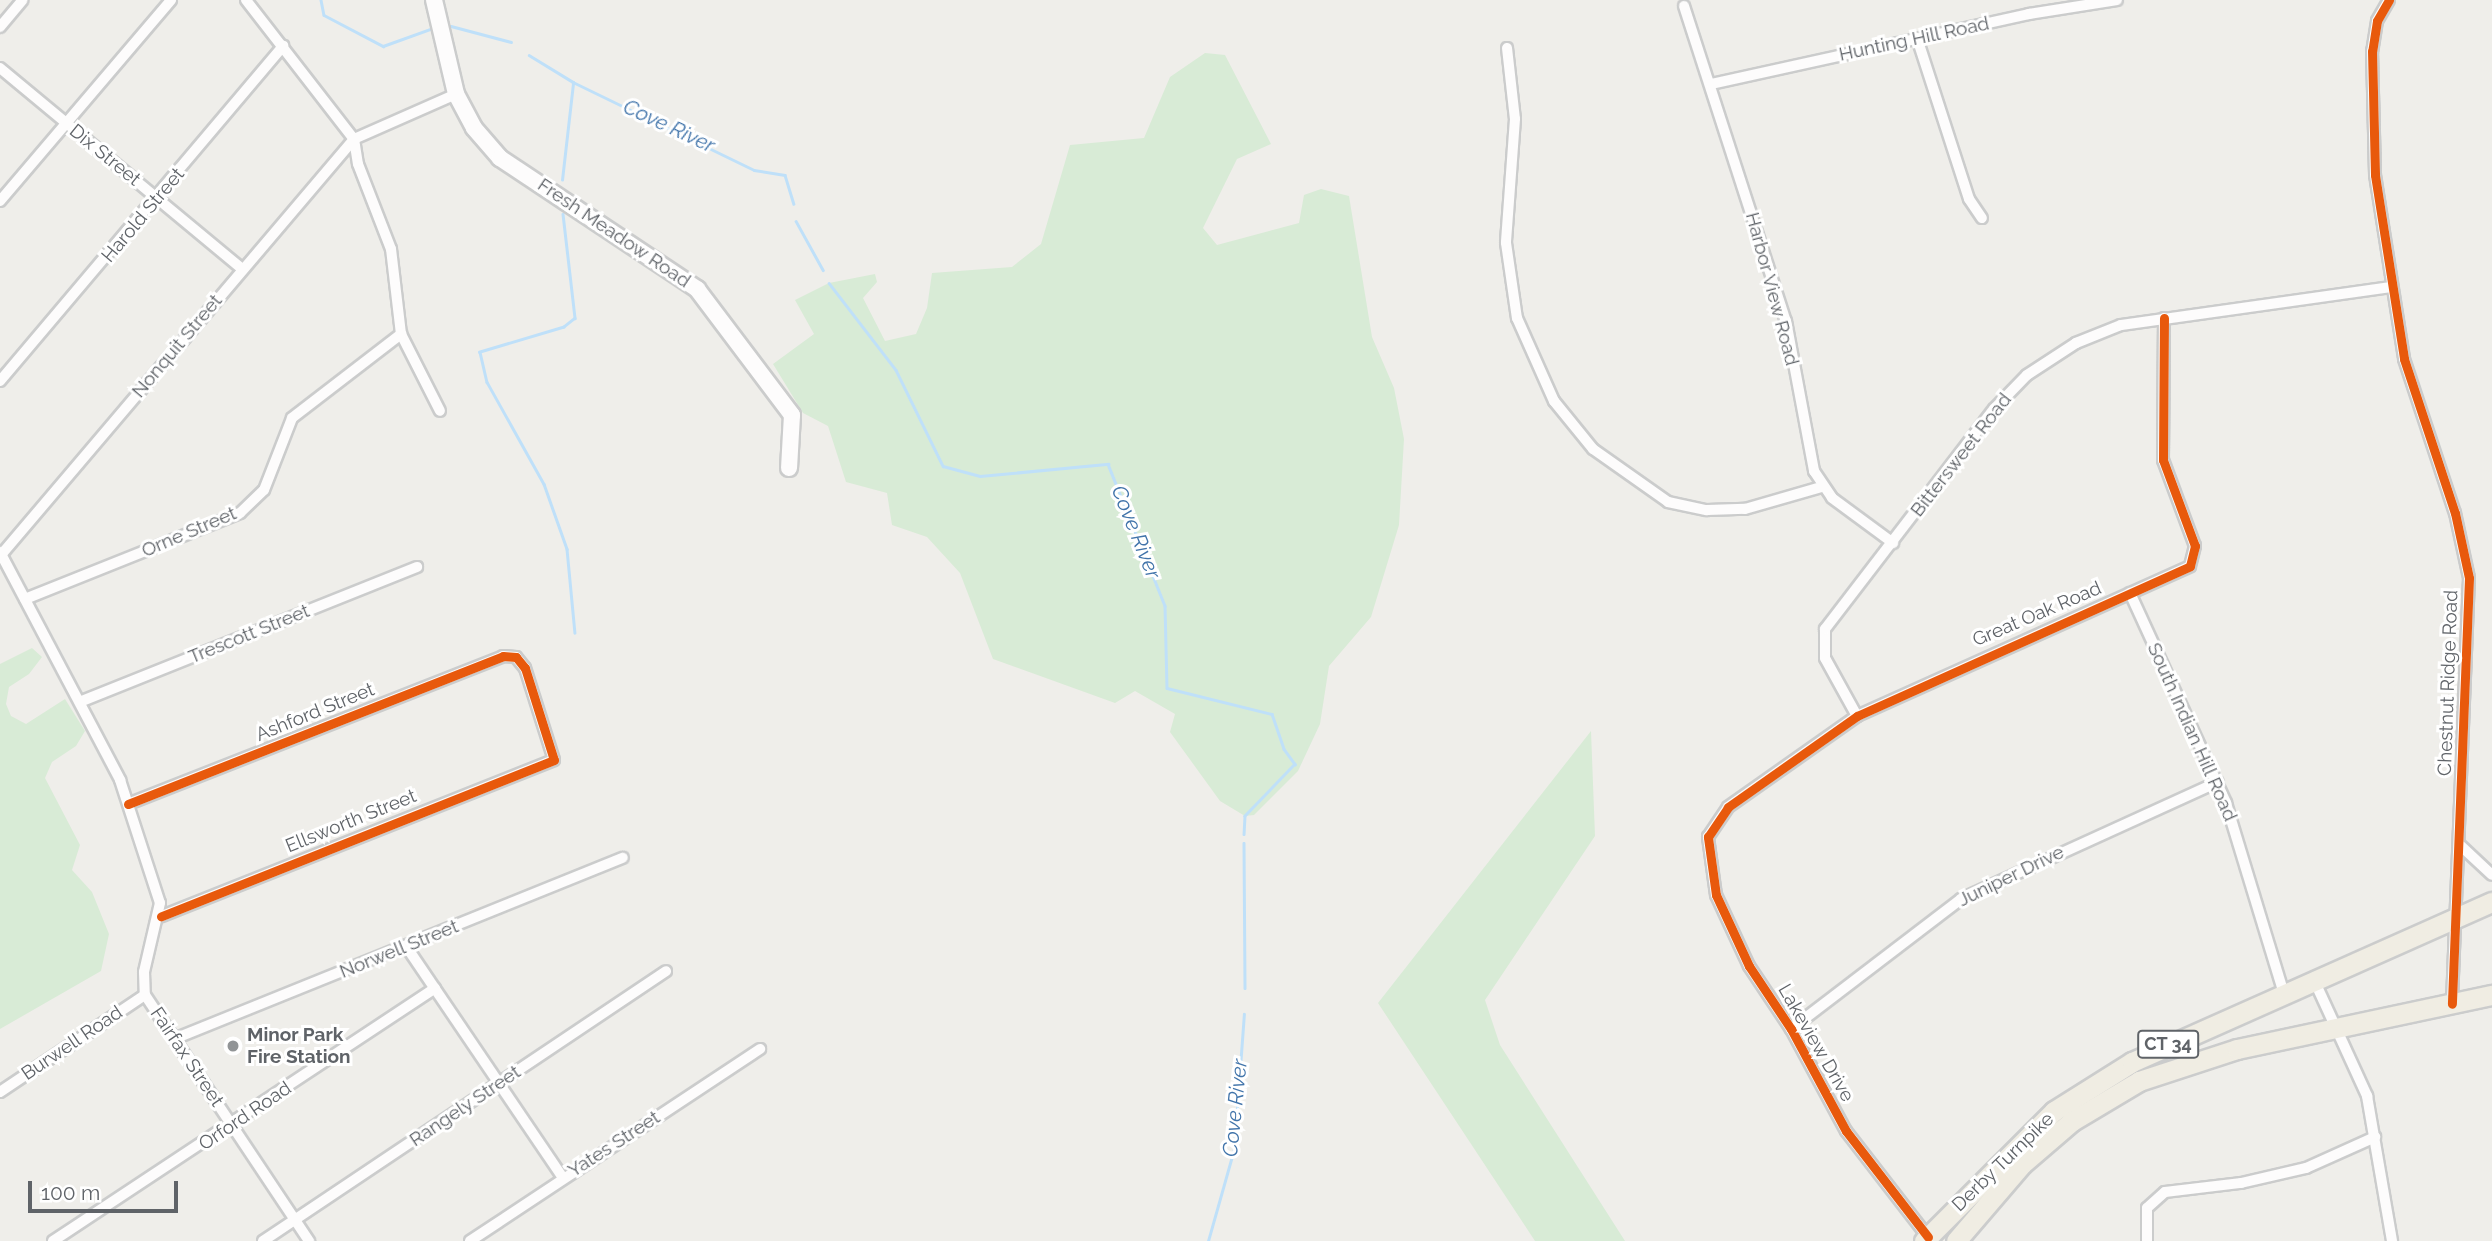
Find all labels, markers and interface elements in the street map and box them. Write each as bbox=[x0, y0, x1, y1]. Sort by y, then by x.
street label: Hunting Hill Road bbox=[1837, 12, 1991, 66]
water label: Cove River bbox=[619, 94, 719, 158]
street label: Dix Street bbox=[65, 119, 145, 191]
street label: Harold Street bbox=[97, 163, 189, 267]
street label: Fresh Meadow Road bbox=[533, 173, 695, 293]
street label: Harbor View Road bbox=[1740, 209, 1804, 369]
street label: Nonquit Street bbox=[127, 290, 227, 402]
street label: Bittersweet Road bbox=[1906, 389, 2016, 521]
water label: Cove River bbox=[1106, 482, 1166, 582]
street label: Orne Street bbox=[138, 502, 240, 562]
street label: Great Oak Road bbox=[1969, 577, 2105, 651]
street label: Chestnut Ridge Road bbox=[2433, 590, 2463, 776]
street label: Trescott Street bbox=[185, 599, 313, 669]
street label: South Indian Hill Road bbox=[2142, 639, 2242, 825]
street label: Ashford Street bbox=[252, 678, 378, 746]
street label: Ellsworth Street bbox=[282, 784, 420, 858]
street label: Juniper Drive bbox=[1954, 840, 2068, 912]
street label: Norwell Street bbox=[336, 915, 462, 983]
street label: Lakeview Drive bbox=[1773, 980, 1859, 1106]
street label: Burwell Road bbox=[17, 1001, 127, 1085]
street label: Fairfax Street bbox=[145, 1003, 229, 1111]
place label: Minor Park Fire Station bbox=[247, 1024, 351, 1068]
road number: CT 34 bbox=[2136, 1030, 2200, 1058]
marker: Minor Park Fire Station bbox=[225, 1038, 241, 1054]
water label: Cove River bbox=[1217, 1058, 1253, 1158]
street label: Rangely Street bbox=[405, 1060, 525, 1152]
street label: Orford Road bbox=[194, 1077, 296, 1155]
street label: Yates Street bbox=[564, 1106, 664, 1182]
street label: Derby Turnpike bbox=[1947, 1107, 2059, 1217]
scale bar bbox=[32, 1168, 182, 1212]
text: 100 m bbox=[41, 1180, 100, 1205]

